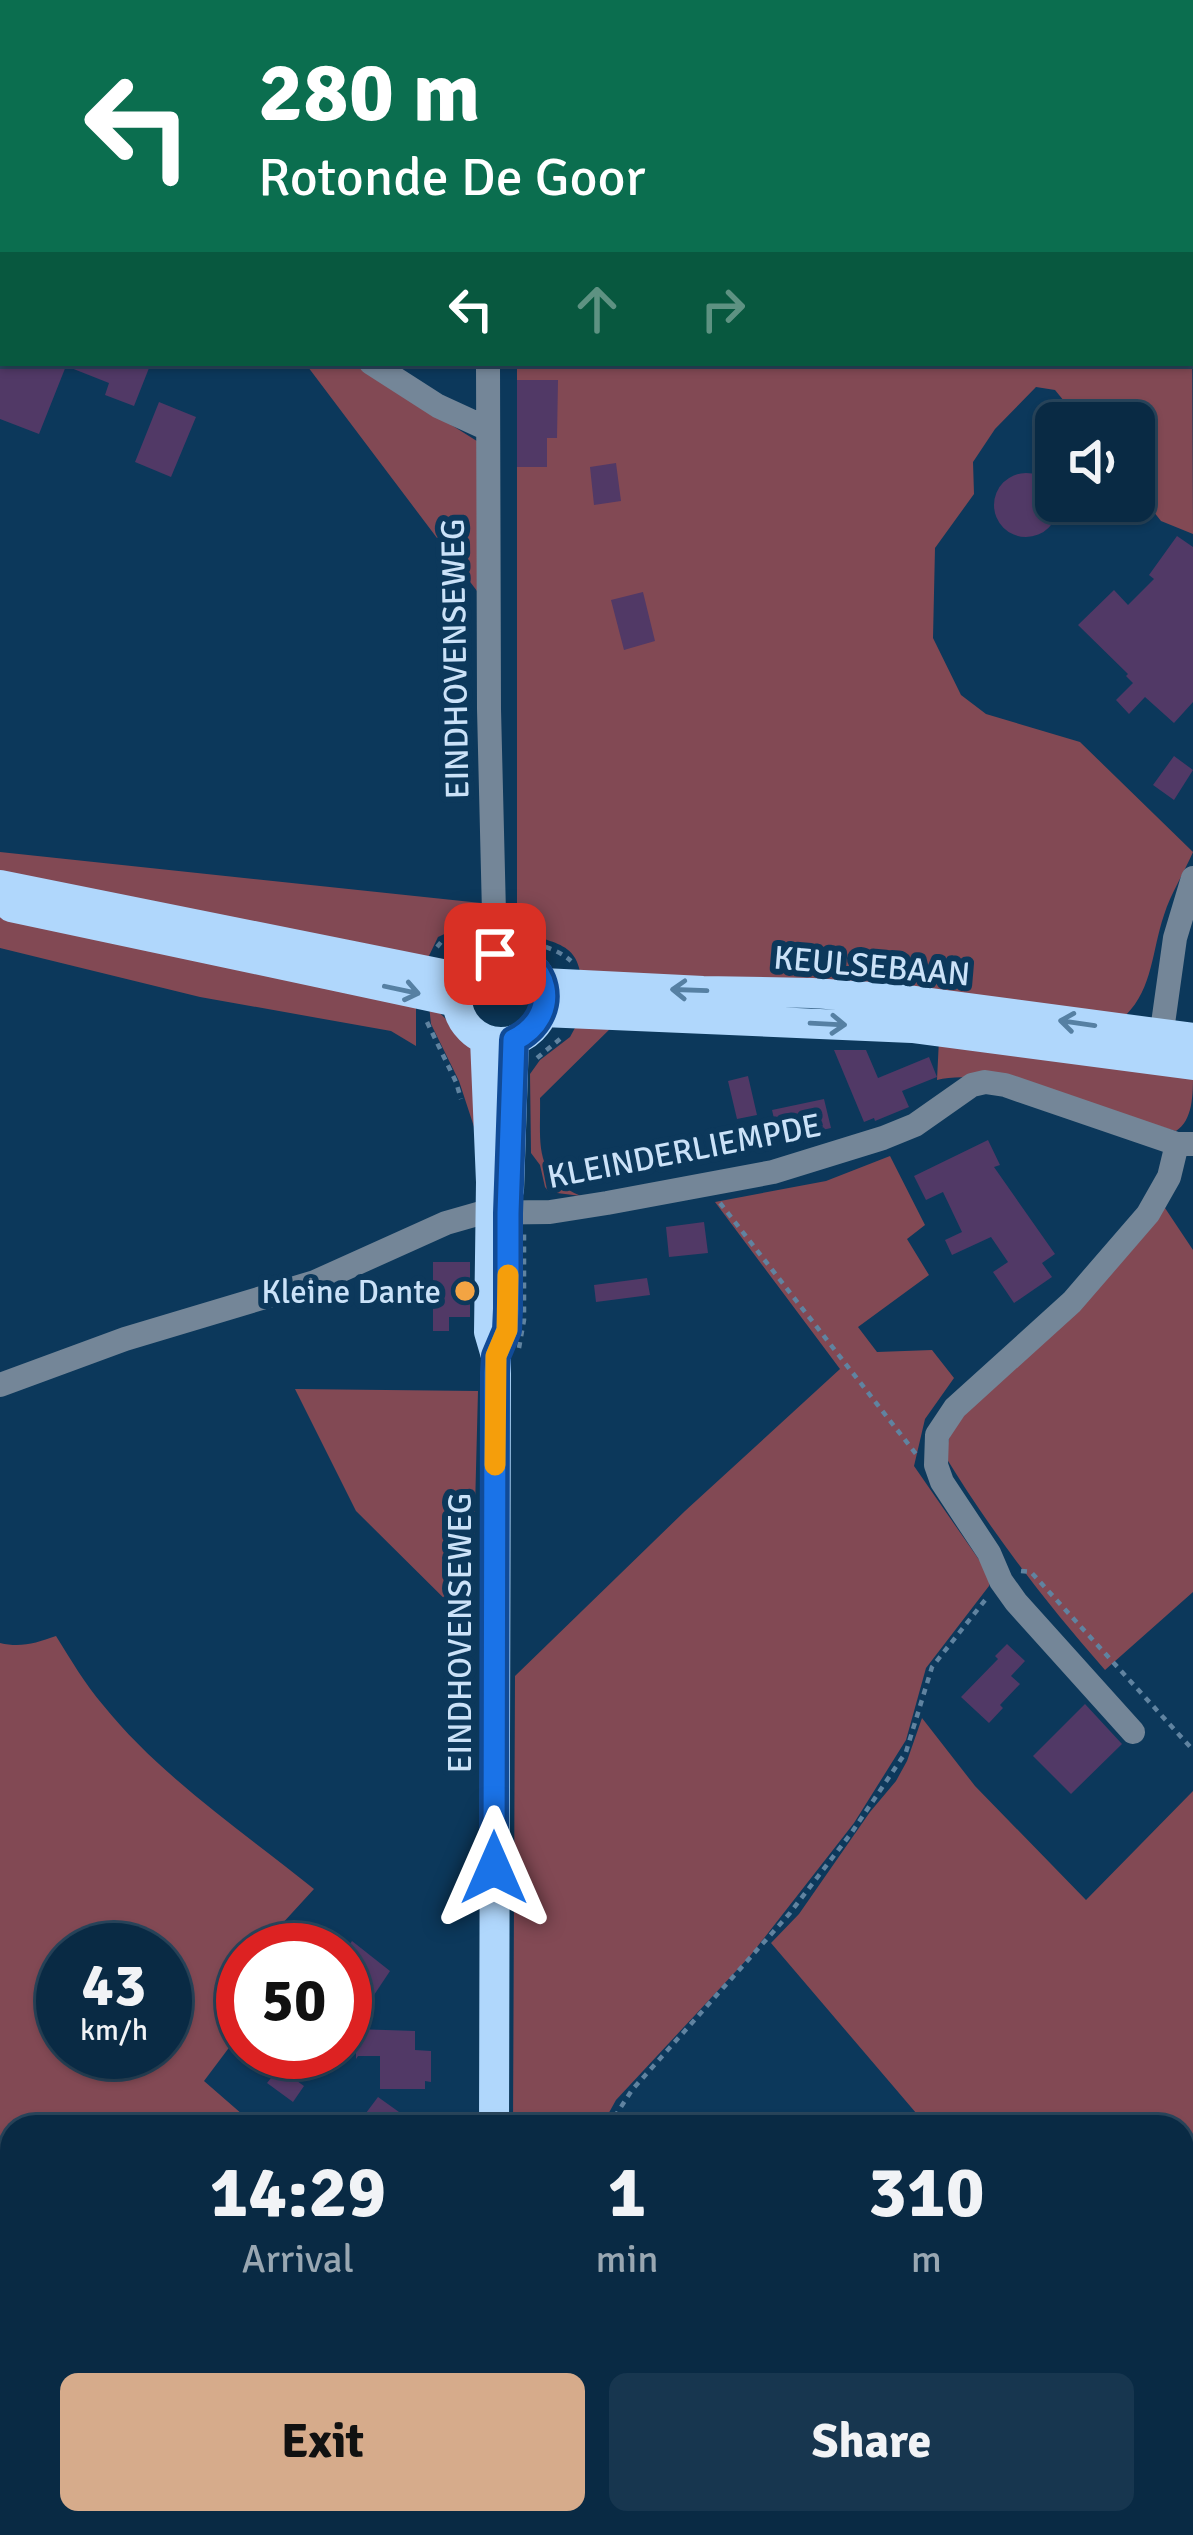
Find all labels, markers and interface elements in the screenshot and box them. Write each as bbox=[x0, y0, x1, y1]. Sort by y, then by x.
text: 280 m bbox=[258, 41, 480, 145]
icon: left bbox=[60, 48, 216, 204]
text: Rotonde De Goor bbox=[258, 144, 645, 211]
icon: left bbox=[438, 276, 504, 342]
icon: ahead bbox=[564, 276, 630, 342]
icon: right bbox=[690, 276, 756, 342]
map controls bbox=[1035, 402, 1155, 522]
button: sound bbox=[1035, 402, 1155, 522]
street label: EINDHOVENSEWEG bbox=[433, 518, 478, 800]
pin bbox=[444, 903, 546, 1005]
icon: arrive bbox=[462, 921, 528, 987]
street label: KEULSEBAAN bbox=[772, 937, 972, 996]
one-way arrow bbox=[670, 978, 709, 1001]
one-way arrow bbox=[382, 980, 421, 1002]
one-way arrow bbox=[1058, 1011, 1097, 1034]
one-way arrow bbox=[808, 1013, 847, 1036]
street label: KLEINDERLIEMPDE bbox=[544, 1105, 825, 1198]
place label: Kleine Dante bbox=[261, 1272, 441, 1313]
marker: Kleine Dante bbox=[452, 1278, 478, 1304]
street label: EINDHOVENSEWEG bbox=[440, 1493, 481, 1773]
position arrow bbox=[431, 1805, 557, 1931]
speed limit sign: 50 bbox=[216, 1923, 372, 2079]
text: 43 bbox=[82, 1949, 146, 2023]
text: km/h bbox=[80, 2012, 148, 2049]
text: 14:29 bbox=[209, 2148, 386, 2237]
text: 1 bbox=[608, 2148, 646, 2237]
text: 310 bbox=[868, 2148, 985, 2237]
text: Arrival bbox=[242, 2235, 354, 2283]
text: min bbox=[596, 2235, 659, 2283]
text: m bbox=[911, 2235, 942, 2283]
button: Exit bbox=[60, 2373, 585, 2511]
button: Share bbox=[609, 2373, 1134, 2511]

